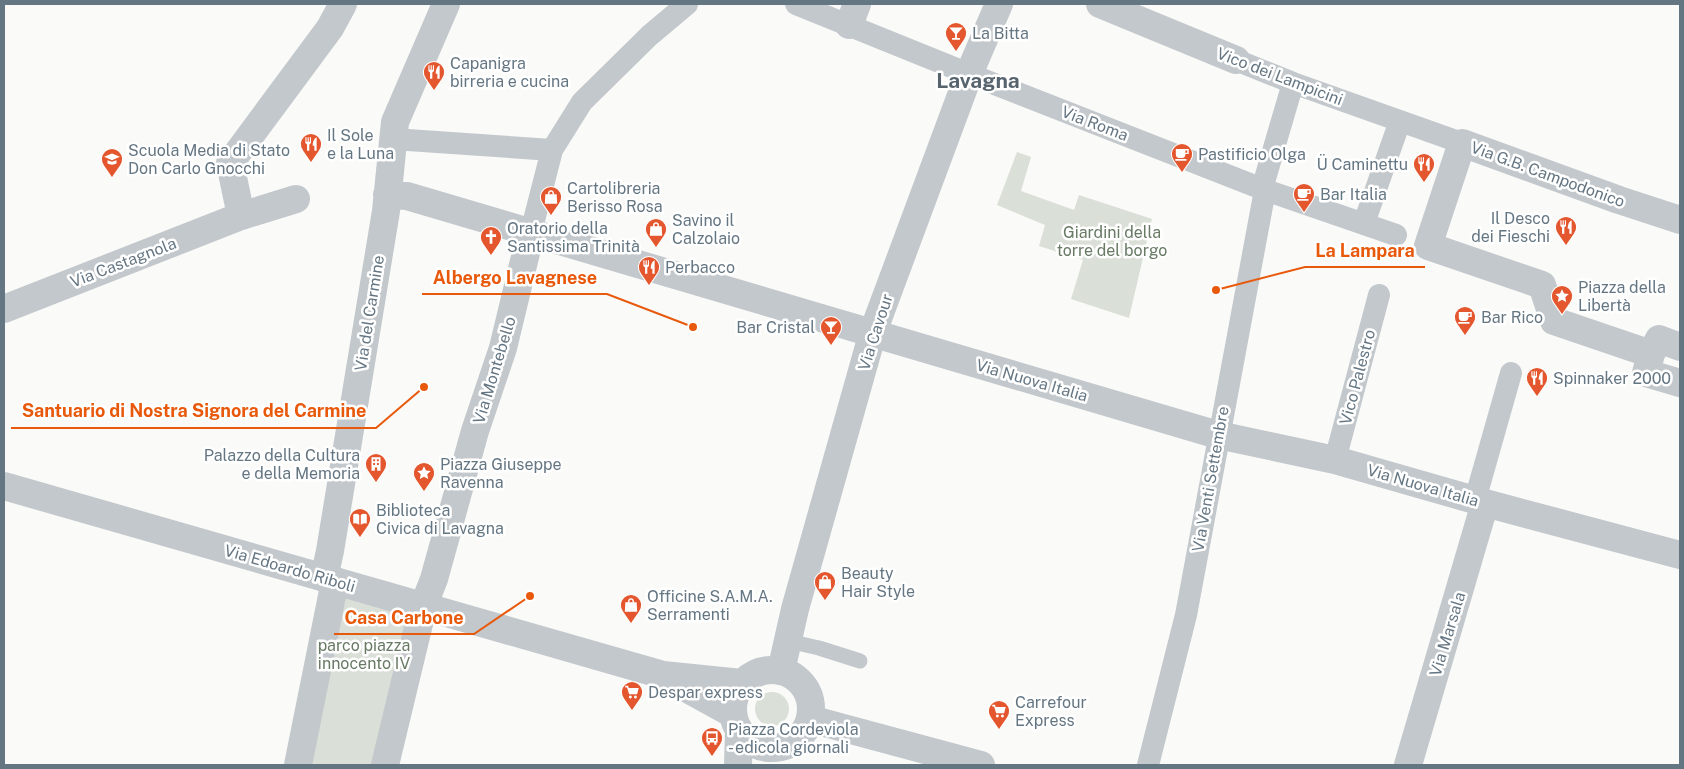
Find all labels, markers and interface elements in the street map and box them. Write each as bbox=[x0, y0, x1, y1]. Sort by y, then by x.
bar icon: La Bitta bbox=[944, 21, 968, 52]
place label: La Bitta bbox=[972, 24, 1029, 43]
street label: Vico dei Lampicini bbox=[1214, 44, 1346, 109]
place label: Capanigra birreria e cucina bbox=[450, 54, 569, 91]
restaurant icon: Capanigra birreria e cucina bbox=[422, 60, 446, 91]
district label: Lavagna bbox=[936, 68, 1020, 93]
street label: Via Roma bbox=[1059, 102, 1131, 145]
place label: Il Sole e la Luna bbox=[327, 126, 394, 163]
restaurant icon: Il Sole e la Luna bbox=[299, 132, 323, 163]
street label: Via G.B. Campodonico bbox=[1468, 138, 1627, 211]
place label: Scuola Media di Stato Don Carlo Gnocchi bbox=[128, 141, 290, 178]
cafe icon: Pastificio Olga bbox=[1170, 142, 1194, 173]
place label: Pastificio Olga bbox=[1198, 145, 1306, 164]
school or university icon: Scuola Media di Stato Don Carlo Gnocchi bbox=[100, 147, 124, 178]
restaurant icon: Ü Caminettu bbox=[1412, 152, 1436, 183]
place label: Ü Caminettu bbox=[1316, 154, 1408, 174]
place label: Cartolibreria Berisso Rosa bbox=[567, 179, 663, 216]
cafe icon: Bar Italia bbox=[1292, 182, 1316, 213]
shop icon: Cartolibreria Berisso Rosa bbox=[539, 185, 563, 216]
place label: Bar Italia bbox=[1320, 185, 1387, 204]
place label: Il Desco dei Fieschi bbox=[1471, 209, 1550, 246]
place label: Savino il Calzolaio bbox=[672, 211, 740, 248]
restaurant icon: Il Desco dei Fieschi bbox=[1554, 215, 1578, 246]
shop icon: Savino il Calzolaio bbox=[644, 217, 668, 248]
place label: Oratorio della Santissima Trinità bbox=[507, 219, 640, 256]
park label: Giardini della torre del borgo bbox=[1057, 223, 1167, 260]
church icon: Oratorio della Santissima Trinità bbox=[479, 225, 503, 256]
street label: Via Castagnola bbox=[68, 234, 179, 291]
callout: La Lampara bbox=[1305, 234, 1425, 267]
text: La Lampara bbox=[1315, 240, 1415, 261]
street label: Via del Carmine bbox=[351, 254, 388, 372]
restaurant icon: Perbacco bbox=[637, 255, 661, 286]
place label: Perbacco bbox=[665, 258, 735, 277]
callout: Albergo Lavagnese bbox=[422, 261, 607, 294]
text: Albergo Lavagnese bbox=[433, 267, 597, 288]
place label: Piazza della Libertà bbox=[1578, 278, 1666, 315]
place icon: Piazza della Libertà bbox=[1550, 284, 1574, 315]
street label: Via Cavour bbox=[854, 291, 897, 373]
cafe icon: Bar Rico bbox=[1453, 305, 1477, 336]
place label: Bar Rico bbox=[1481, 308, 1543, 327]
street label: Via Montebello bbox=[469, 314, 520, 426]
bar icon: Bar Cristal bbox=[819, 315, 843, 346]
place label: Bar Cristal bbox=[736, 318, 815, 337]
street label: Vico Palestro bbox=[1336, 327, 1379, 427]
street label: Via Nuova Italia bbox=[974, 355, 1090, 406]
restaurant icon: Spinnaker 2000 bbox=[1525, 366, 1549, 397]
place label: Spinnaker 2000 bbox=[1553, 369, 1671, 388]
callout: Santuario di Nostra Signora del Carmine bbox=[11, 395, 376, 428]
text: Santuario di Nostra Signora del Carmine bbox=[22, 400, 366, 421]
street label: Via Venti Settembre bbox=[1188, 405, 1233, 553]
place label: Palazzo della Cultura e della Memoria bbox=[204, 446, 360, 483]
building icon: Palazzo della Cultura e della Memoria bbox=[364, 452, 388, 483]
place label: Piazza Giuseppe Ravenna bbox=[440, 455, 562, 492]
street label: Via Nuova Italia bbox=[1365, 460, 1481, 511]
place icon: Piazza Giuseppe Ravenna bbox=[412, 461, 436, 492]
place label: Biblioteca Civica di Lavagna bbox=[376, 501, 504, 538]
library icon: Biblioteca Civica di Lavagna bbox=[348, 507, 372, 538]
street label: Via Edoardo Riboli bbox=[222, 541, 357, 596]
place label: Beauty Hair Style bbox=[841, 564, 915, 601]
shop icon: Beauty Hair Style bbox=[813, 570, 837, 601]
place label: Officine S.A.M.A. Serramenti bbox=[647, 587, 773, 624]
street label: Via Marsala bbox=[1426, 590, 1469, 679]
shop icon: Officine S.A.M.A. Serramenti bbox=[619, 593, 643, 624]
callout: Casa Carbone bbox=[334, 601, 474, 634]
text: Casa Carbone bbox=[344, 607, 464, 628]
park label: parco piazza innocento IV bbox=[318, 636, 410, 673]
supermarket icon: Despar express bbox=[620, 680, 644, 711]
place label: Despar express bbox=[648, 683, 763, 702]
place label: Carrefour Express bbox=[1015, 693, 1087, 730]
supermarket icon: Carrefour Express bbox=[987, 699, 1011, 730]
place label: Piazza Cordeviola - edicola giornali bbox=[728, 720, 859, 757]
bus stop icon: Piazza Cordeviola - edicola giornali bbox=[700, 726, 724, 757]

